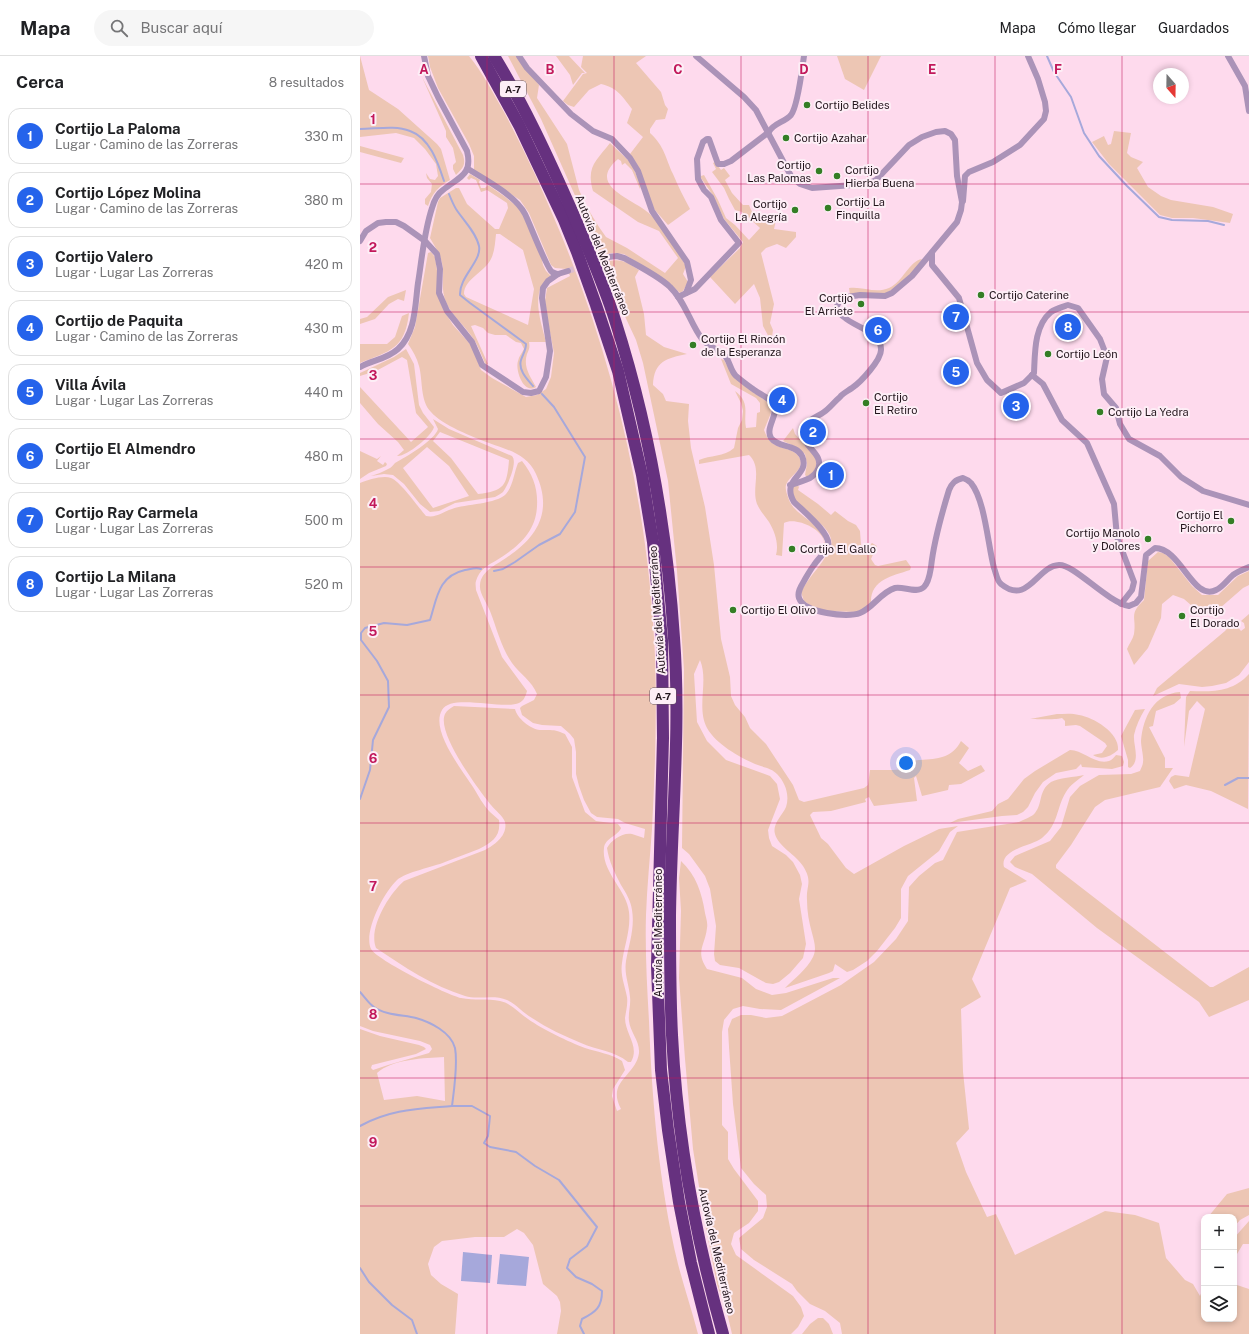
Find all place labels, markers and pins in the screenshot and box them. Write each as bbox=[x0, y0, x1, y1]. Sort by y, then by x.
place label: Cortijo Belides bbox=[815, 99, 890, 111]
marker: Cortijo Belides bbox=[802, 100, 812, 110]
place label: Cortijo Azahar bbox=[794, 132, 867, 144]
marker: Cortijo Azahar bbox=[781, 133, 791, 143]
place label: Cortijo Las Palomas bbox=[747, 159, 811, 184]
place label: Cortijo Hierba Buena bbox=[845, 164, 914, 189]
marker: Cortijo Las Palomas bbox=[814, 166, 824, 176]
marker: Cortijo Hierba Buena bbox=[832, 171, 842, 181]
place label: Cortijo La Finquilla bbox=[836, 196, 885, 221]
place label: Cortijo La Alegría bbox=[735, 198, 787, 223]
marker: Cortijo La Finquilla bbox=[823, 203, 833, 213]
marker: Cortijo La Alegría bbox=[790, 205, 800, 215]
place label: Cortijo Caterine bbox=[989, 289, 1069, 301]
marker: Cortijo Caterine bbox=[976, 290, 986, 300]
place label: Cortijo El Arriete bbox=[805, 292, 853, 317]
marker: Cortijo El Arriete bbox=[856, 299, 866, 309]
pin: 7 bbox=[943, 302, 969, 332]
pin: 8 bbox=[1055, 312, 1081, 342]
pin: 6 bbox=[865, 315, 891, 345]
place label: Cortijo El Rincón de la Esperanza bbox=[701, 333, 785, 358]
marker: Cortijo El Rincón de la Esperanza bbox=[688, 340, 698, 350]
place label: Cortijo León bbox=[1056, 348, 1118, 360]
marker: Cortijo León bbox=[1043, 349, 1053, 359]
pin: 5 bbox=[943, 357, 969, 387]
pin: 4 bbox=[769, 385, 795, 415]
place label: Cortijo El Retiro bbox=[874, 391, 917, 416]
pin: 3 bbox=[1003, 391, 1029, 421]
marker: Cortijo El Retiro bbox=[861, 398, 871, 408]
place label: Cortijo La Yedra bbox=[1108, 406, 1189, 418]
marker: Cortijo La Yedra bbox=[1095, 407, 1105, 417]
pin: 2 bbox=[800, 417, 826, 447]
pin: 1 bbox=[818, 460, 844, 490]
place label: Cortijo El Pichorro bbox=[1176, 509, 1223, 534]
marker: Cortijo El Pichorro bbox=[1226, 516, 1236, 526]
place label: Cortijo Manolo y Dolores bbox=[1066, 527, 1140, 552]
marker: Cortijo Manolo y Dolores bbox=[1143, 534, 1153, 544]
place label: Cortijo El Gallo bbox=[800, 543, 876, 555]
marker: Cortijo El Gallo bbox=[787, 544, 797, 554]
place label: Cortijo El Olivo bbox=[741, 604, 816, 616]
place label: Cortijo El Dorado bbox=[1190, 604, 1240, 629]
marker: Cortijo El Olivo bbox=[728, 605, 738, 615]
marker: Cortijo El Dorado bbox=[1177, 611, 1187, 621]

